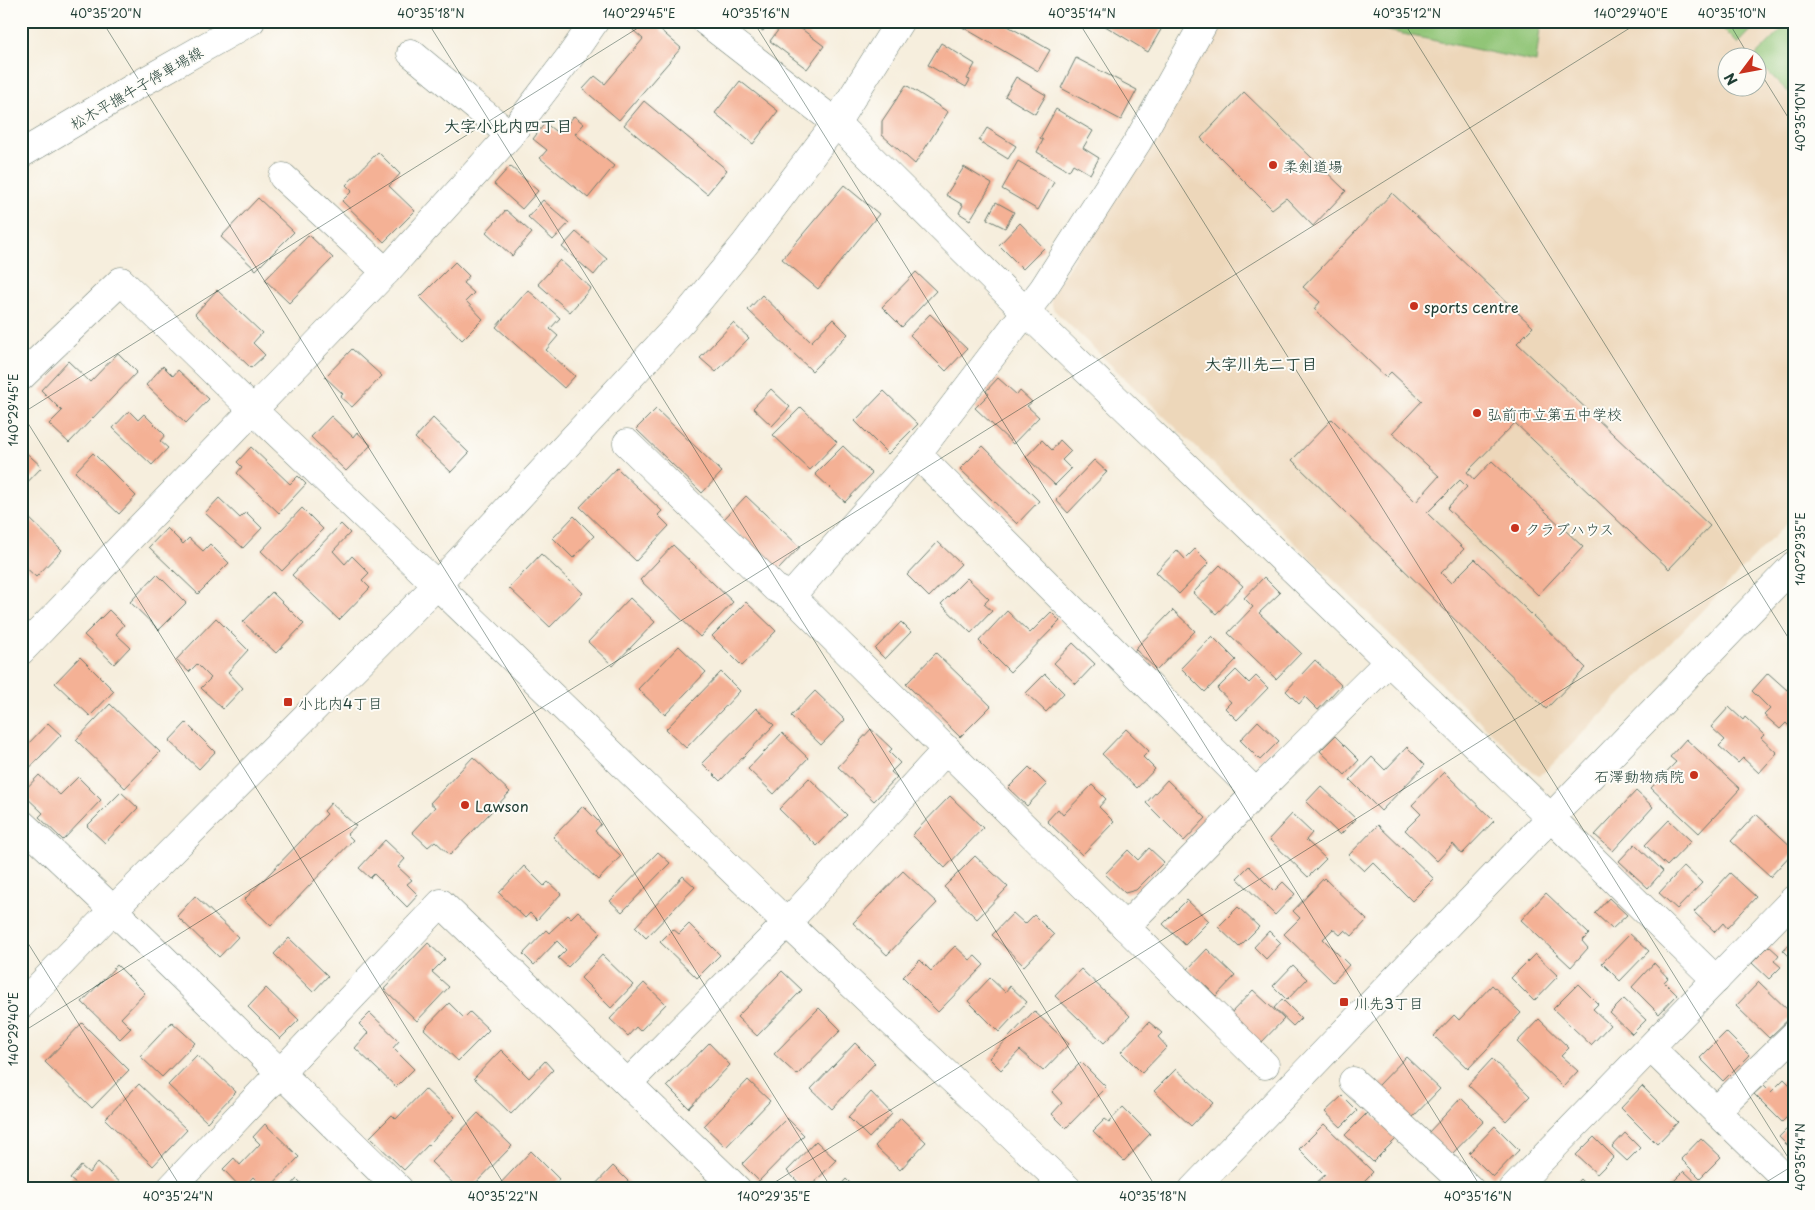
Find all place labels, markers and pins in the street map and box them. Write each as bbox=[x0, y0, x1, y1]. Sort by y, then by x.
place label: 柔剣道場 bbox=[1283, 154, 1343, 177]
marker: 柔剣道場 bbox=[1267, 159, 1279, 171]
place label: sports centre bbox=[1424, 295, 1519, 318]
marker: sports centre bbox=[1408, 300, 1420, 312]
place label: 弘前市立第五中学校 bbox=[1487, 402, 1622, 425]
marker: 弘前市立第五中学校 bbox=[1471, 407, 1483, 419]
place label: クラブハウス bbox=[1525, 517, 1614, 540]
marker: クラブハウス bbox=[1509, 522, 1521, 534]
place label: 小比内4丁目 bbox=[298, 691, 383, 714]
marker: 小比内4丁目 bbox=[282, 696, 294, 708]
place label: 石澤動物病院 bbox=[1594, 764, 1684, 787]
marker: 石澤動物病院 bbox=[1688, 769, 1700, 781]
place label: Lawson bbox=[475, 794, 529, 817]
marker: Lawson bbox=[459, 799, 471, 811]
place label: 川先3丁目 bbox=[1354, 991, 1424, 1014]
marker: 川先3丁目 bbox=[1338, 996, 1350, 1008]

